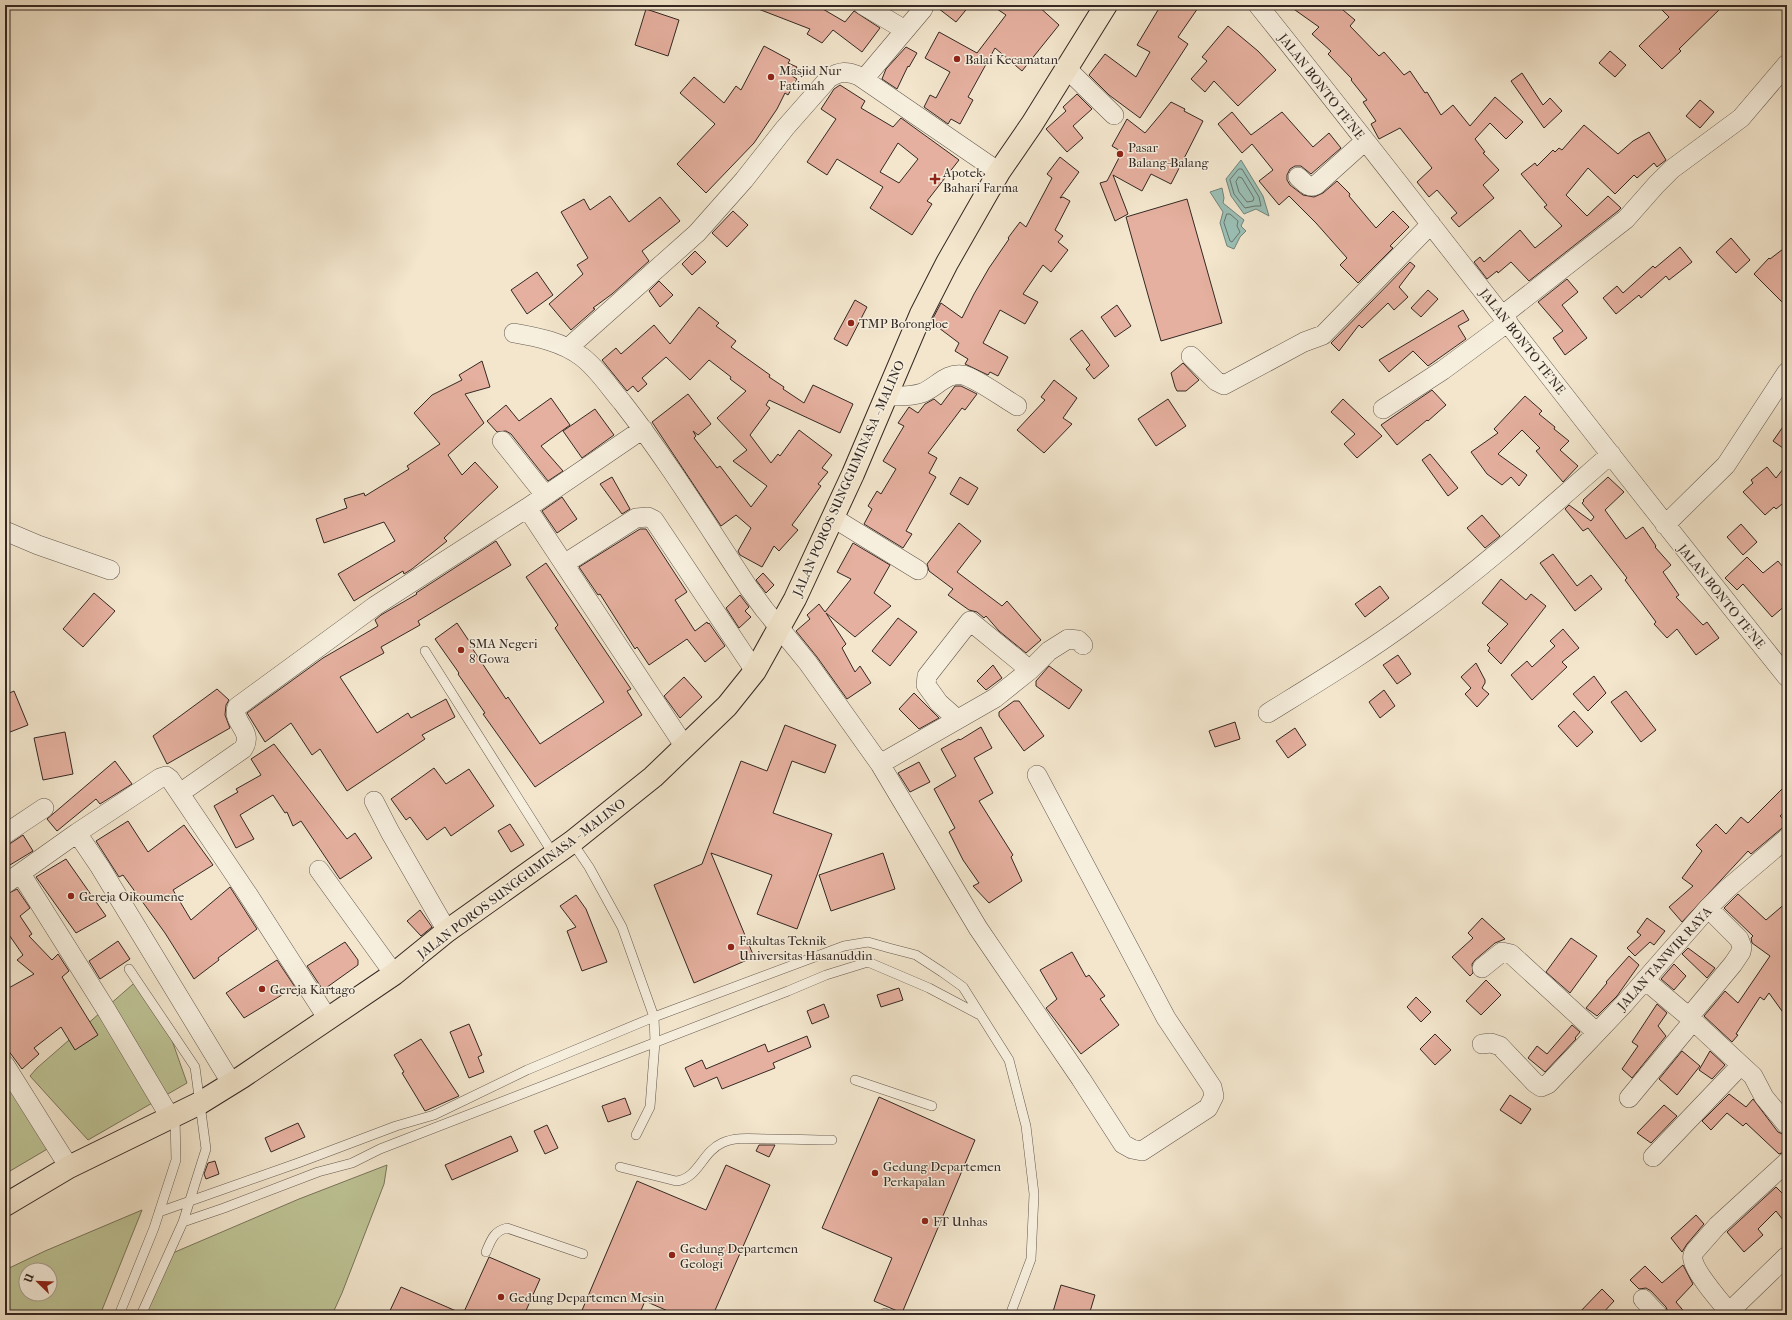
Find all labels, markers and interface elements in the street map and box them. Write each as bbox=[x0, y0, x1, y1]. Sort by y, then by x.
street label: JALAN BONTO TE'NE bbox=[1275, 30, 1368, 142]
place label: Balai Kecamatan bbox=[965, 52, 1059, 67]
marker: Balai Kecamatan bbox=[952, 54, 962, 64]
place label: Masjid Nur Fatimah bbox=[779, 63, 842, 93]
marker: Masjid Nur Fatimah bbox=[766, 72, 776, 82]
place label: Pasar Balang-Balang bbox=[1128, 140, 1210, 170]
marker: Pasar Balang-Balang bbox=[1115, 149, 1125, 159]
place label: Apotek Bahari Farma bbox=[942, 165, 1019, 195]
marker: Apotek Bahari Farma bbox=[930, 174, 940, 184]
street label: JALAN BONTO TE'NE bbox=[1476, 285, 1569, 397]
place label: TMP Borongloe bbox=[859, 316, 949, 331]
marker: TMP Borongloe bbox=[846, 318, 856, 328]
street label: JALAN POROS SUNGGUMINASA - MALINO bbox=[789, 358, 907, 599]
street label: JALAN BONTO TE'NE bbox=[1674, 540, 1768, 652]
place label: SMA Negeri 8 Gowa bbox=[469, 636, 538, 666]
marker: SMA Negeri 8 Gowa bbox=[456, 645, 466, 655]
street label: JALAN POROS SUNGGUMINASA - MALINO bbox=[414, 795, 628, 962]
place label: Gereja Oikoumene bbox=[79, 889, 185, 904]
marker: Gereja Oikoumene bbox=[66, 891, 76, 901]
street label: JALAN TANWIR RAYA bbox=[1613, 903, 1715, 1014]
place label: Fakultas Teknik Universitas Hasanuddin bbox=[739, 933, 873, 963]
marker: Fakultas Teknik Universitas Hasanuddin bbox=[726, 942, 736, 952]
place label: Gereja Kartago bbox=[270, 982, 355, 997]
marker: Gereja Kartago bbox=[257, 984, 267, 994]
place label: Gedung Departemen Perkapalan bbox=[883, 1159, 1002, 1189]
marker: Gedung Departemen Perkapalan bbox=[870, 1168, 880, 1178]
place label: FT Unhas bbox=[933, 1214, 988, 1229]
marker: FT Unhas bbox=[920, 1216, 930, 1226]
place label: Gedung Departemen Geologi bbox=[680, 1241, 799, 1271]
marker: Gedung Departemen Geologi bbox=[667, 1250, 677, 1260]
north arrow bbox=[18, 1262, 58, 1302]
text: U bbox=[21, 1271, 37, 1286]
place label: Gedung Departemen Mesin bbox=[509, 1290, 665, 1305]
marker: Gedung Departemen Mesin bbox=[496, 1292, 506, 1302]

